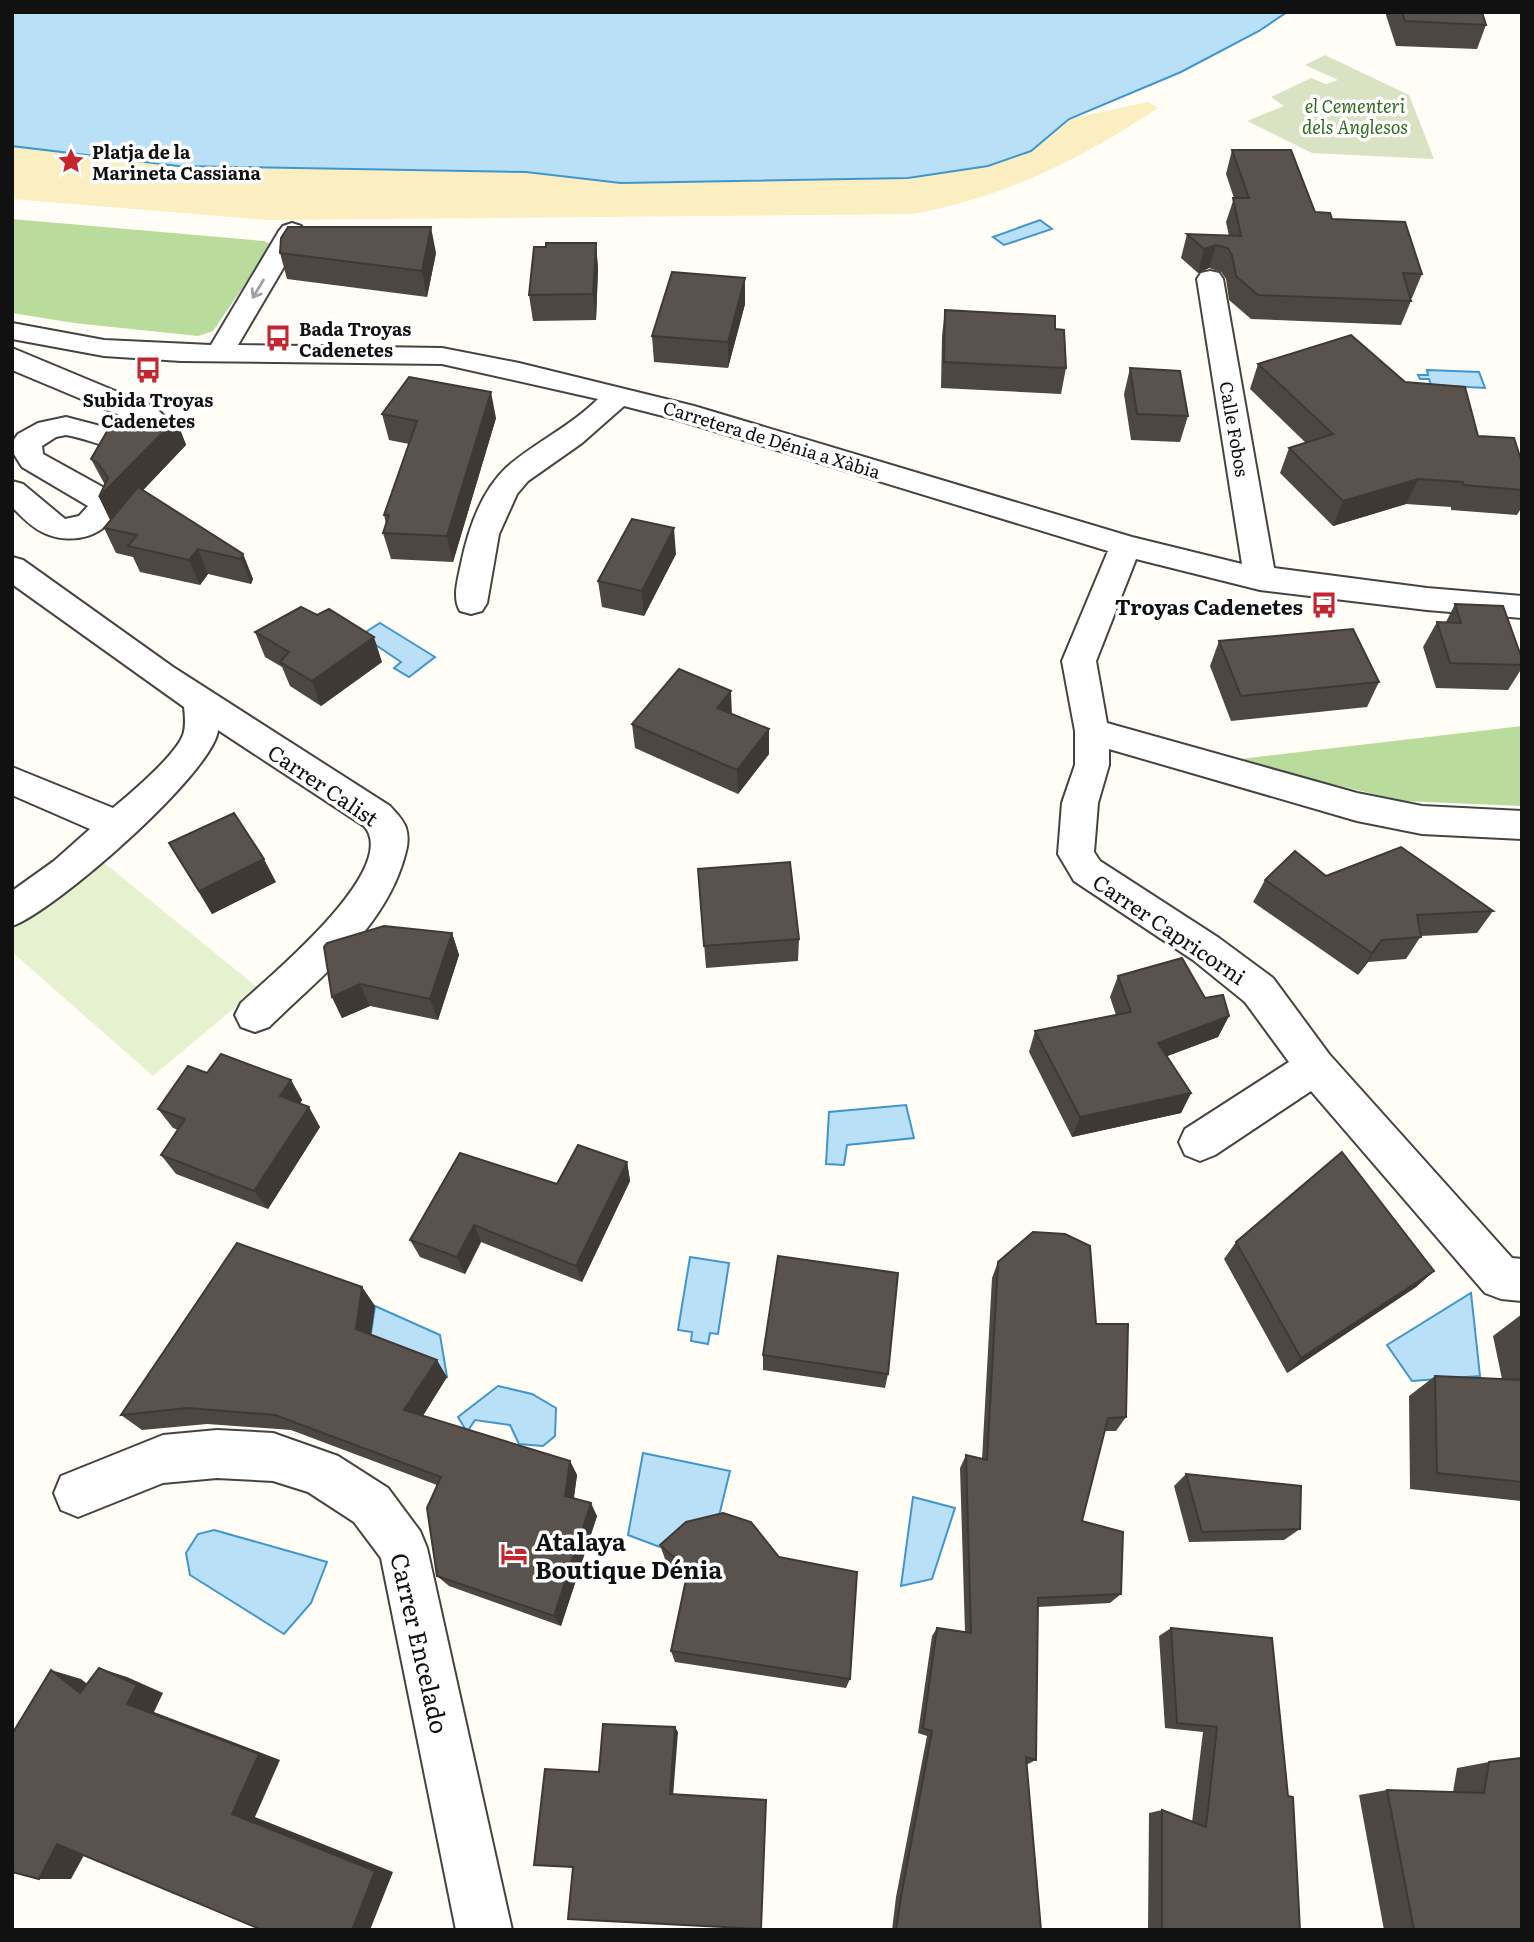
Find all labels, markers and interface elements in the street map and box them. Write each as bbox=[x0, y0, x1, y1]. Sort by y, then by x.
park label: el Cementeri dels Anglesos bbox=[1302, 92, 1408, 140]
place label: Platja de la Marineta Cassiana bbox=[92, 138, 261, 186]
place icon: Platja de la Marineta Cassiana bbox=[56, 146, 86, 176]
one-way arrow bbox=[250, 279, 264, 299]
place label: Bada Troyas Cadenetes bbox=[299, 315, 411, 363]
bus stop icon: Bada Troyas Cadenetes bbox=[263, 323, 293, 353]
bus stop icon: Subida Troyas Cadenetes bbox=[133, 355, 163, 385]
street label: Calle Fobos bbox=[1213, 379, 1257, 479]
place label: Subida Troyas Cadenetes bbox=[83, 386, 213, 434]
street label: Carretera de Dénia a Xàbia bbox=[660, 393, 884, 485]
place label: Troyas Cadenetes bbox=[1115, 590, 1303, 621]
bus stop icon: Troyas Cadenetes bbox=[1309, 590, 1339, 620]
street label: Carrer Calist bbox=[262, 735, 386, 833]
street label: Carrer Capricorni bbox=[1087, 865, 1253, 991]
place label: Atalaya Boutique Dénia bbox=[535, 1523, 722, 1586]
hotel icon: Atalaya Boutique Dénia bbox=[499, 1539, 529, 1569]
street label: Carrer Encelado bbox=[383, 1549, 459, 1737]

